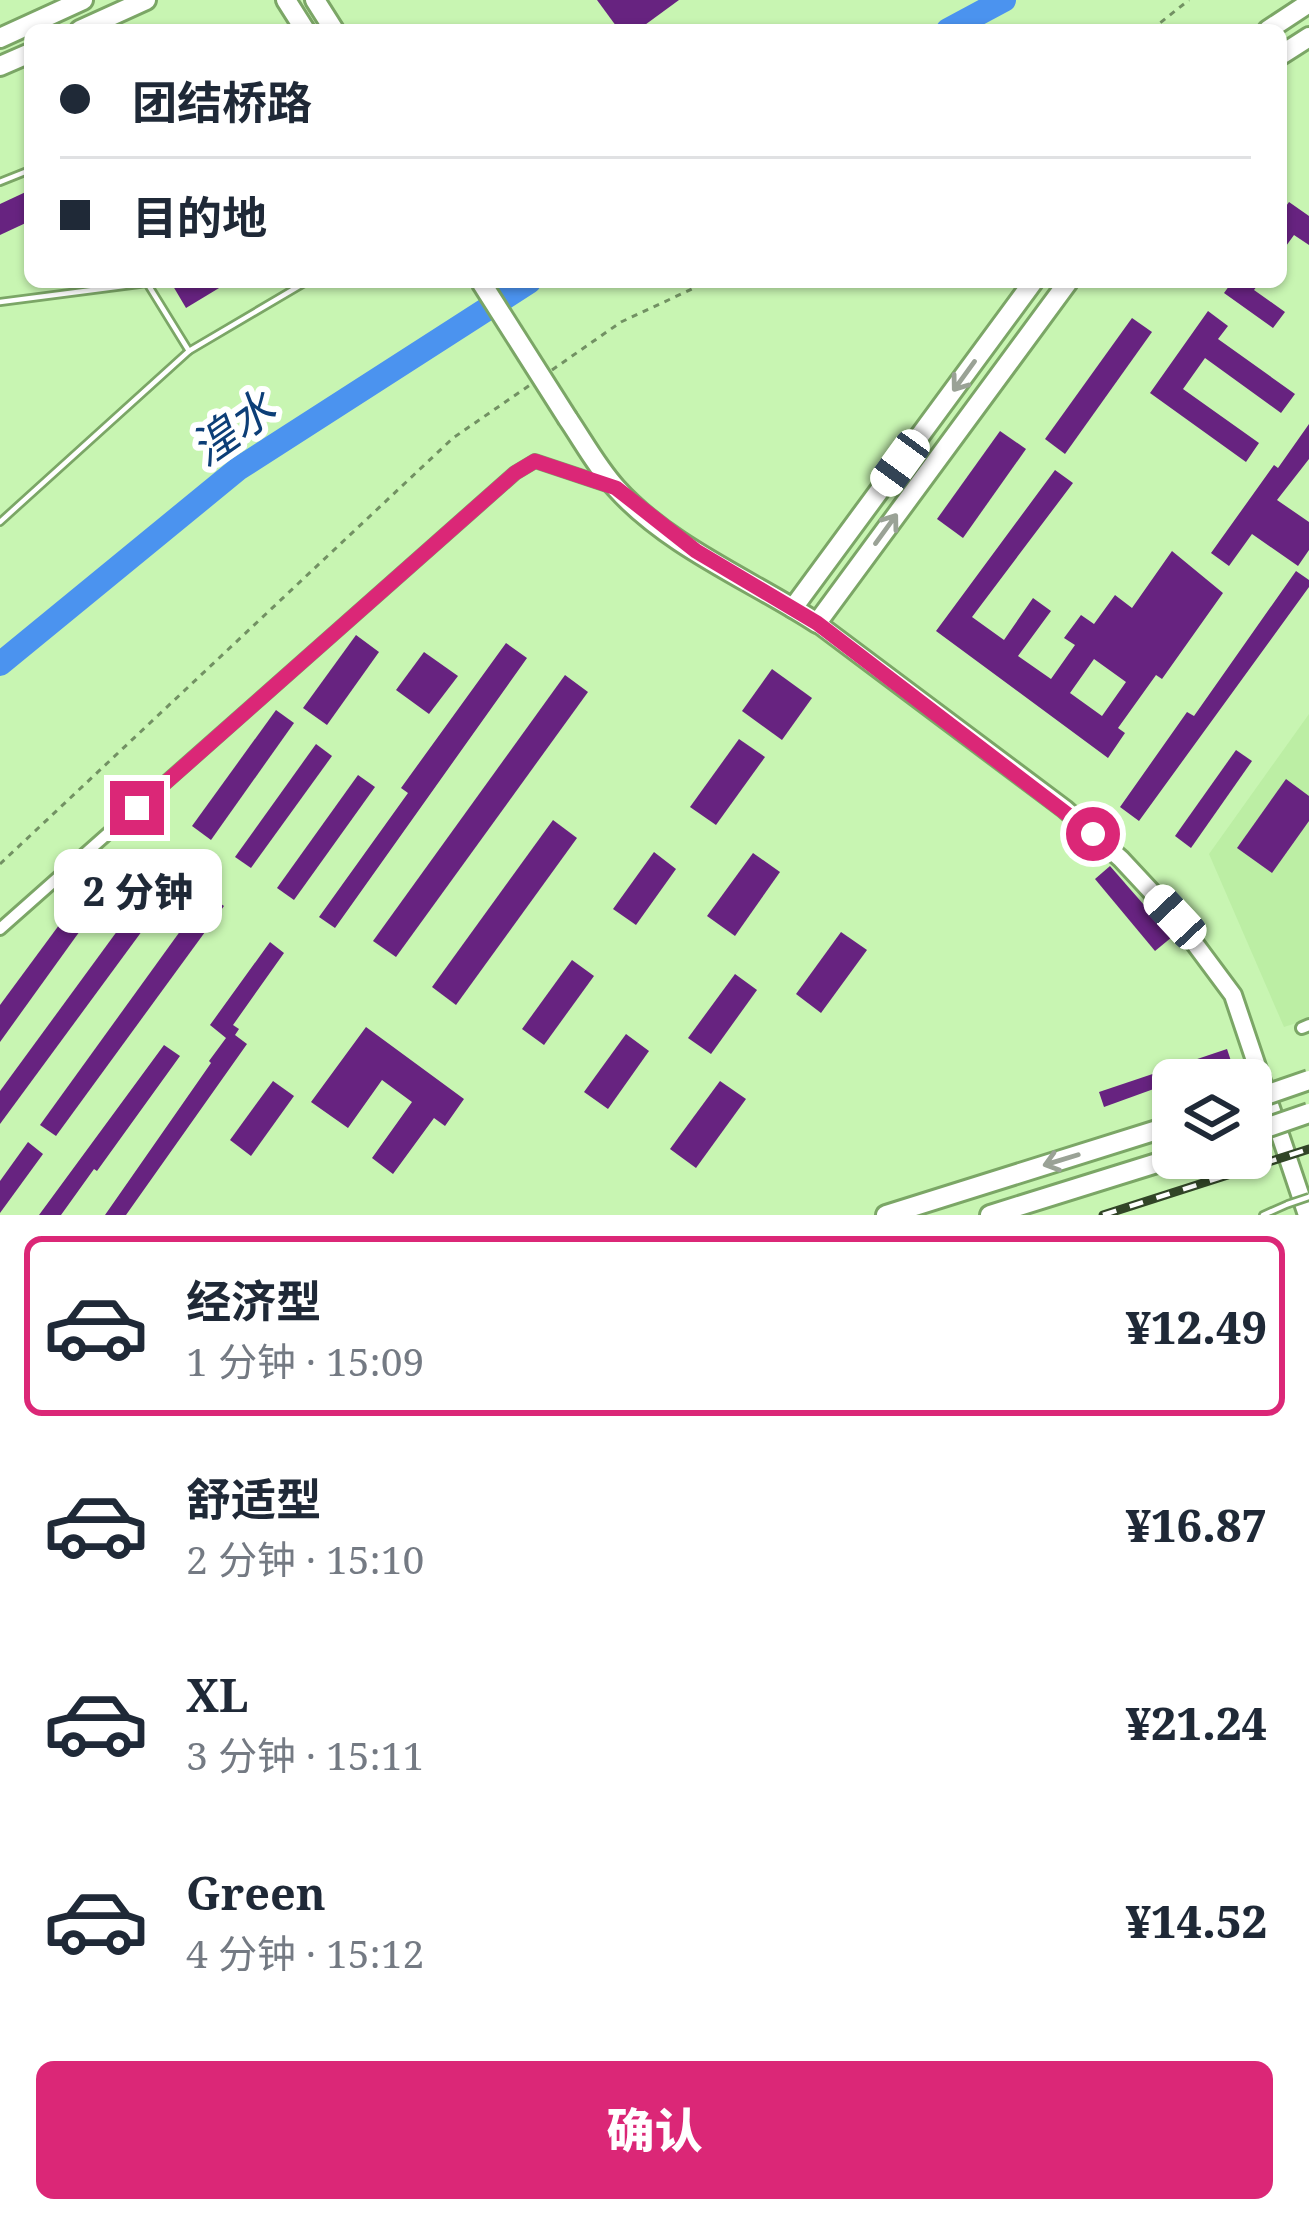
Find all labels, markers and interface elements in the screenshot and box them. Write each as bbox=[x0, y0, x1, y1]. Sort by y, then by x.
text: 团结桥路 bbox=[132, 71, 312, 132]
text: 目的地 bbox=[132, 186, 267, 247]
one-way arrow bbox=[951, 359, 977, 392]
water label: 湟水 bbox=[178, 375, 288, 478]
car bbox=[864, 423, 936, 503]
one-way arrow bbox=[873, 513, 898, 546]
route end bbox=[110, 781, 164, 835]
route start bbox=[1066, 807, 1120, 861]
callout: 2 分钟 bbox=[53, 850, 221, 934]
text: 2 分钟 bbox=[83, 864, 193, 917]
car bbox=[1137, 878, 1213, 956]
map controls bbox=[1152, 1059, 1272, 1179]
button: layers bbox=[1152, 1059, 1272, 1179]
one-way arrow bbox=[1043, 1151, 1081, 1173]
text: 经济型 bbox=[186, 1270, 321, 1331]
icon: car bbox=[42, 1272, 150, 1380]
text: ¥12.49 bbox=[1125, 1296, 1267, 1357]
text: 1 分钟 · 15:09 bbox=[186, 1334, 424, 1387]
text: 舒适型 bbox=[186, 1468, 321, 1529]
icon: car bbox=[42, 1470, 150, 1578]
text: ¥16.87 bbox=[1125, 1494, 1267, 1555]
text: 2 分钟 · 15:10 bbox=[186, 1532, 424, 1585]
text: XL bbox=[186, 1664, 248, 1725]
icon: car bbox=[42, 1668, 150, 1776]
text: ¥21.24 bbox=[1125, 1692, 1267, 1753]
text: 3 分钟 · 15:11 bbox=[186, 1728, 424, 1781]
text: Green bbox=[186, 1862, 326, 1923]
icon: car bbox=[42, 1866, 150, 1974]
text: ¥14.52 bbox=[1125, 1890, 1267, 1951]
text: 4 分钟 · 15:12 bbox=[186, 1926, 424, 1979]
button: 确认 bbox=[36, 2061, 1273, 2199]

